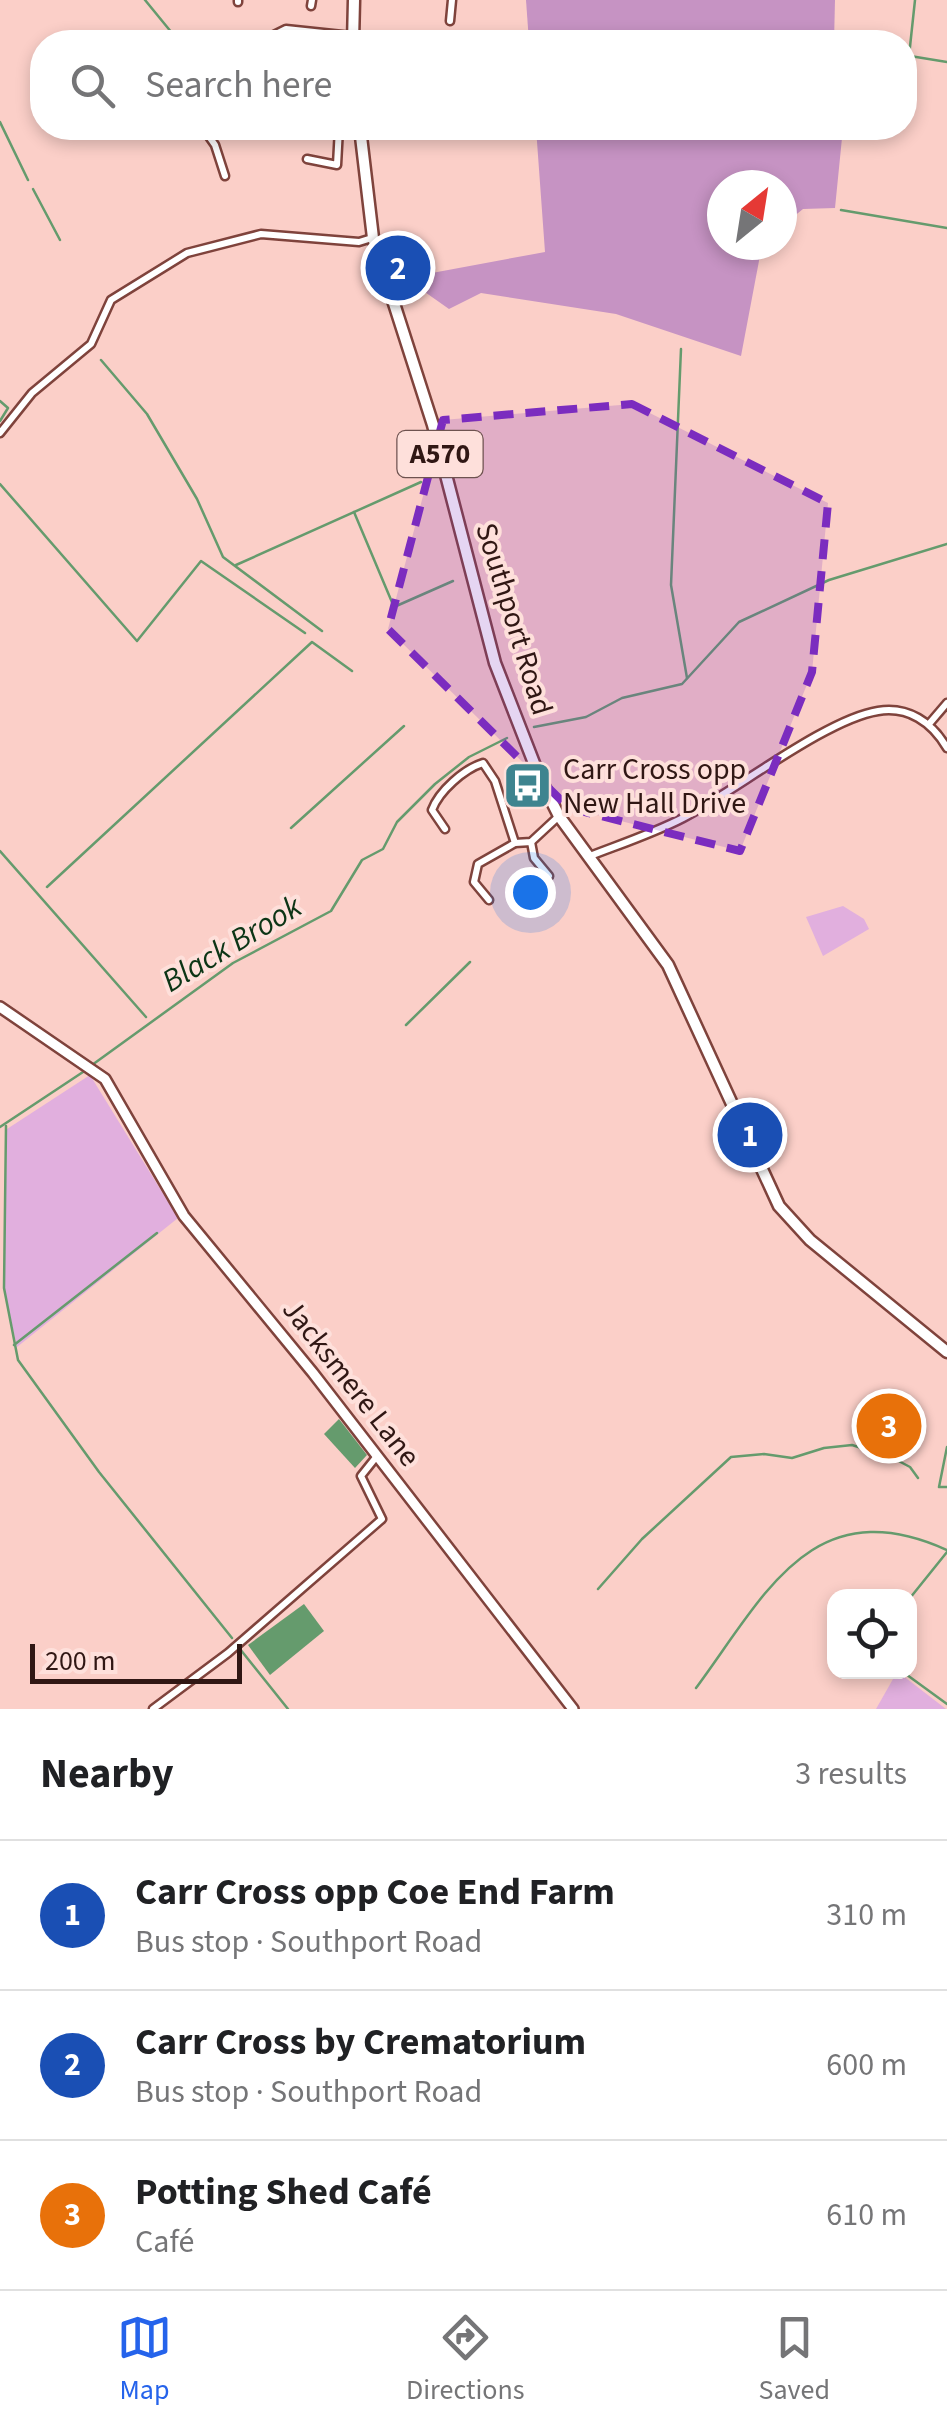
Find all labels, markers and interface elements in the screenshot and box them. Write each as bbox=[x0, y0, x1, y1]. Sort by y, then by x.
search box bbox=[30, 30, 917, 140]
icon: search bbox=[65, 58, 120, 113]
text: Search here bbox=[145, 58, 332, 112]
north arrow bbox=[707, 170, 797, 260]
pin: 2 bbox=[366, 230, 430, 306]
road number: A570 bbox=[398, 431, 482, 477]
street label: Southport Road bbox=[464, 518, 564, 720]
place label: Carr Cross opp New Hall Drive bbox=[563, 748, 746, 825]
bus stop icon: Carr Cross opp New Hall Drive bbox=[502, 760, 554, 812]
your location bbox=[505, 867, 556, 918]
water label: Black Brook bbox=[153, 884, 311, 1004]
pin: 1 bbox=[718, 1098, 782, 1172]
street label: Jacksmere Lane bbox=[272, 1290, 430, 1476]
pin: 3 bbox=[856, 1388, 922, 1464]
map controls bbox=[827, 1589, 917, 1679]
button: locate bbox=[827, 1589, 917, 1679]
scale bar bbox=[30, 1639, 242, 1684]
text: 200 m bbox=[45, 1641, 116, 1681]
text: Nearby bbox=[40, 1744, 174, 1804]
text: 3 results bbox=[795, 1751, 907, 1797]
text: Carr Cross opp Coe End Farm bbox=[135, 1865, 615, 1919]
text: 1 bbox=[64, 1892, 81, 1938]
text: 310 m bbox=[826, 1892, 907, 1938]
text: Bus stop · Southport Road bbox=[135, 1919, 482, 1965]
text: Carr Cross by Crematorium bbox=[135, 2015, 586, 2069]
text: 2 bbox=[64, 2042, 81, 2088]
text: 600 m bbox=[826, 2042, 907, 2088]
text: Bus stop · Southport Road bbox=[135, 2069, 482, 2115]
text: Potting Shed Café bbox=[135, 2165, 432, 2219]
text: 3 bbox=[64, 2192, 81, 2238]
text: 610 m bbox=[826, 2192, 907, 2238]
text: Café bbox=[135, 2219, 194, 2265]
tab: Map bbox=[117, 2310, 172, 2410]
tab: Directions bbox=[406, 2310, 525, 2410]
tab: Saved bbox=[759, 2310, 830, 2410]

